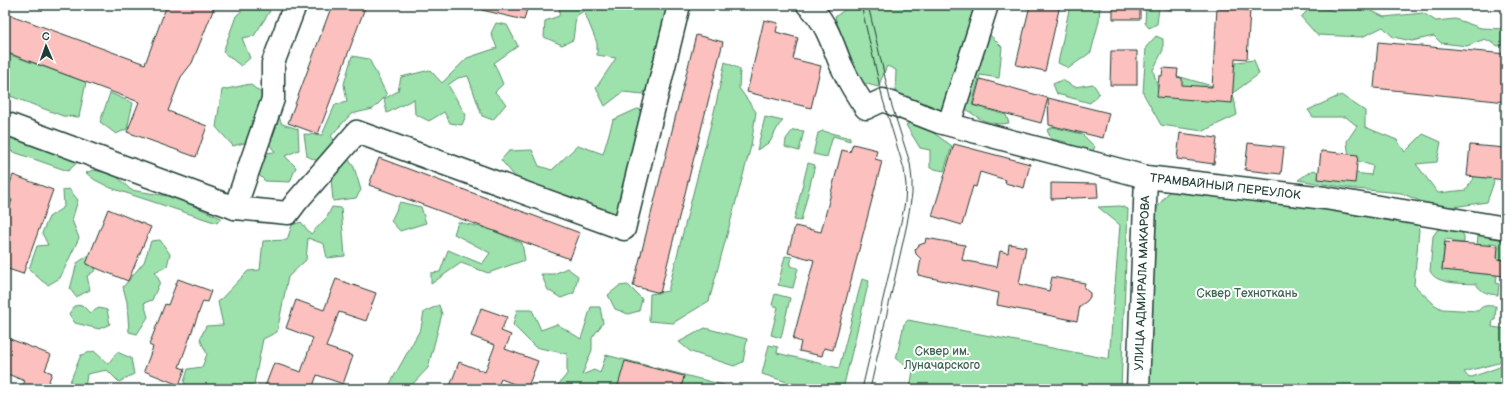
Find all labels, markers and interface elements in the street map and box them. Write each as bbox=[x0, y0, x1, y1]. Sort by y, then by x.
north arrow bbox=[26, 26, 66, 66]
text: С bbox=[42, 30, 50, 43]
street label: ТРАМВАЙНЫЙ ПЕРЕУЛОК bbox=[1149, 171, 1302, 203]
street label: УЛИЦА АДМИРАЛА МАКАРОВА bbox=[1132, 194, 1153, 371]
park label: Сквер Техноткань bbox=[1197, 286, 1298, 301]
park label: Сквер им. Луначарского bbox=[903, 344, 980, 373]

